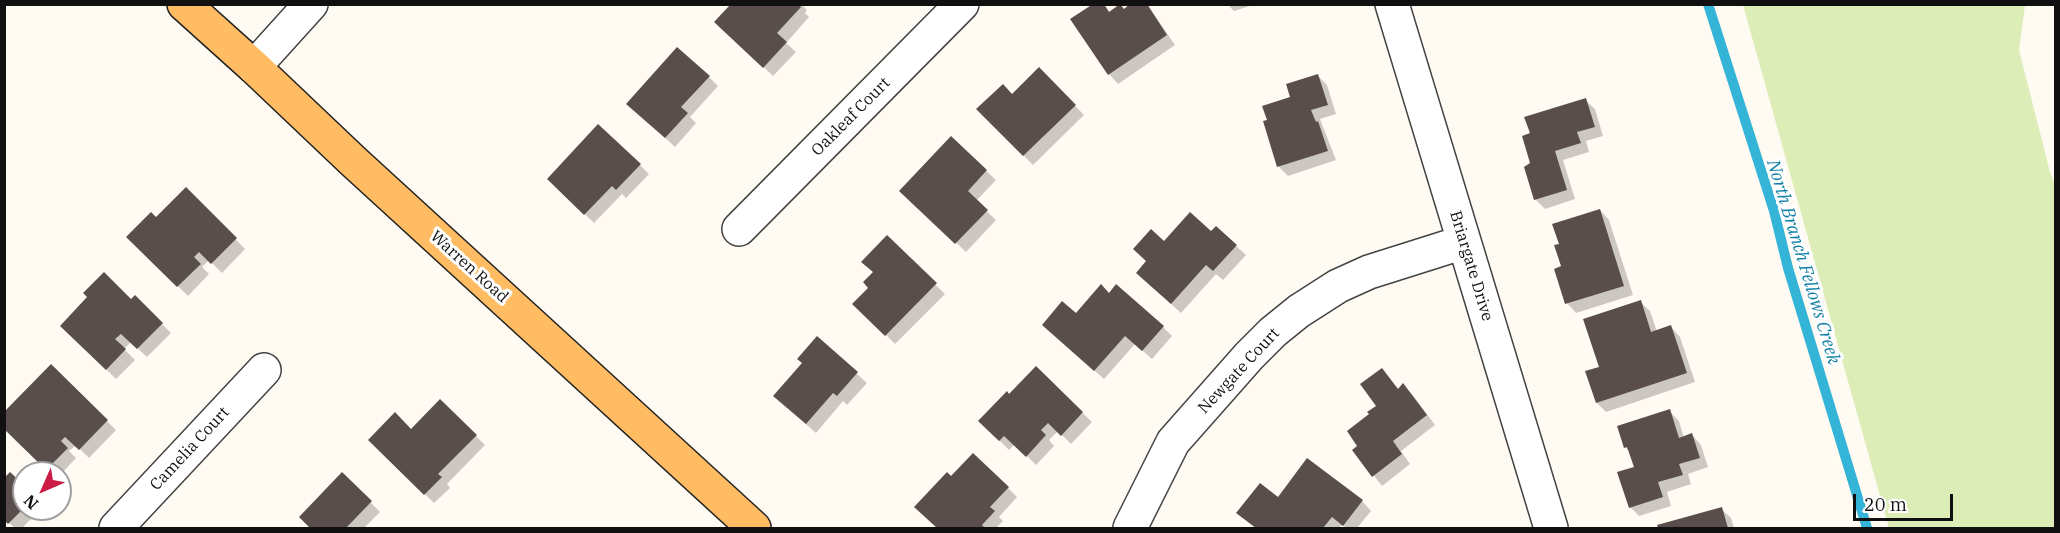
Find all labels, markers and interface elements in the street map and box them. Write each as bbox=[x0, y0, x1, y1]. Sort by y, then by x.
street label: Oakleaf Court bbox=[808, 74, 894, 160]
water label: North Branch Fellows Creek bbox=[1762, 157, 1844, 367]
street label: Briargate Drive bbox=[1445, 209, 1497, 323]
street label: Warren Road bbox=[426, 227, 512, 307]
street label: Newgate Court bbox=[1194, 324, 1284, 418]
street label: Camelia Court bbox=[146, 403, 234, 495]
north arrow bbox=[12, 461, 72, 521]
scale bar bbox=[1856, 482, 1956, 520]
text: N bbox=[19, 491, 42, 514]
text: 20 m bbox=[1864, 493, 1907, 516]

